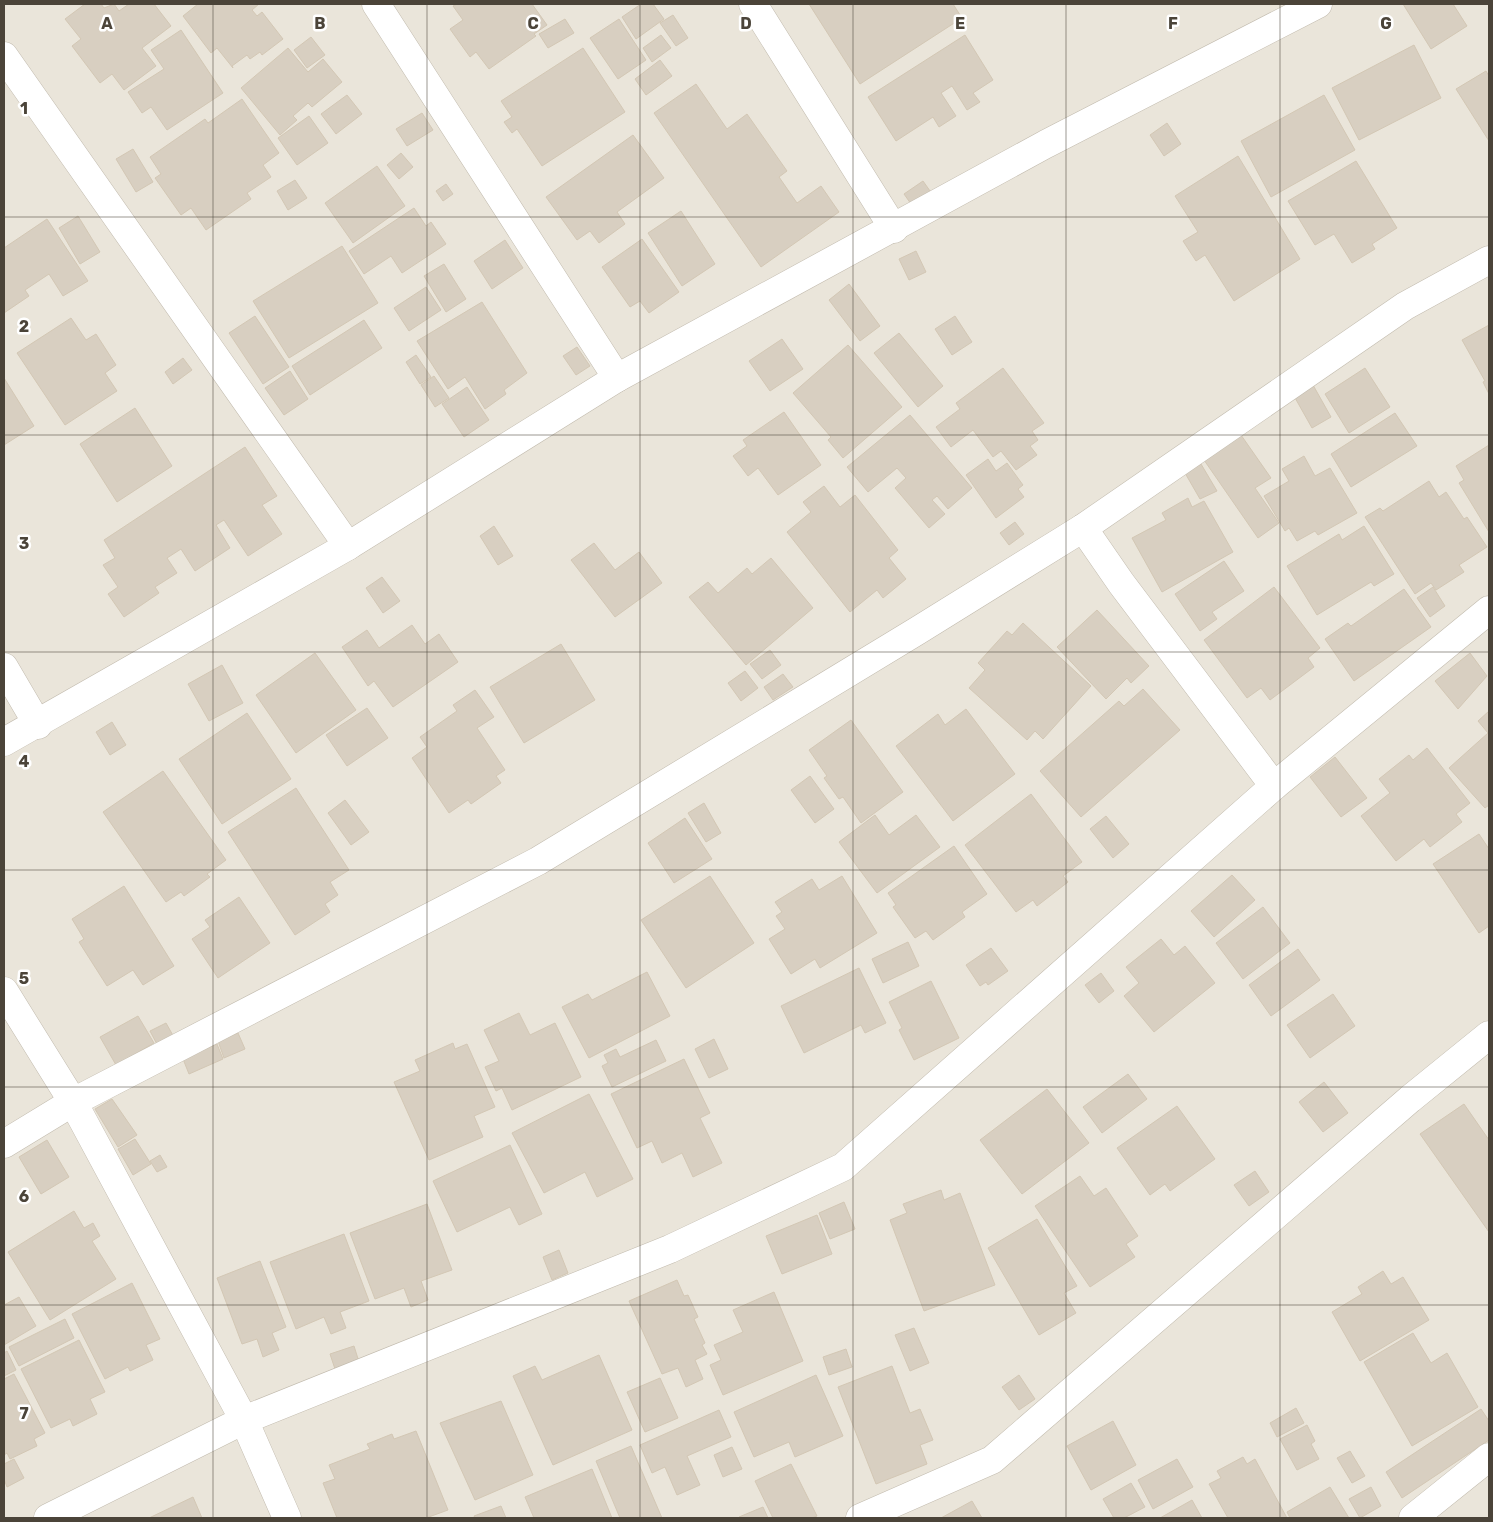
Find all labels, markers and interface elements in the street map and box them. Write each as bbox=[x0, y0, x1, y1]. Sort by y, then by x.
text: A bbox=[101, 14, 113, 33]
text: B bbox=[314, 14, 326, 33]
text: C bbox=[527, 14, 539, 33]
text: D bbox=[740, 14, 752, 33]
text: E bbox=[955, 14, 965, 33]
text: F bbox=[1168, 14, 1178, 33]
text: G bbox=[1380, 14, 1392, 33]
text: 1 bbox=[20, 99, 28, 118]
text: 2 bbox=[19, 317, 29, 336]
text: 3 bbox=[19, 534, 29, 553]
text: 4 bbox=[19, 752, 30, 771]
text: 5 bbox=[19, 969, 29, 988]
text: 6 bbox=[19, 1187, 29, 1206]
text: 7 bbox=[19, 1404, 29, 1423]

